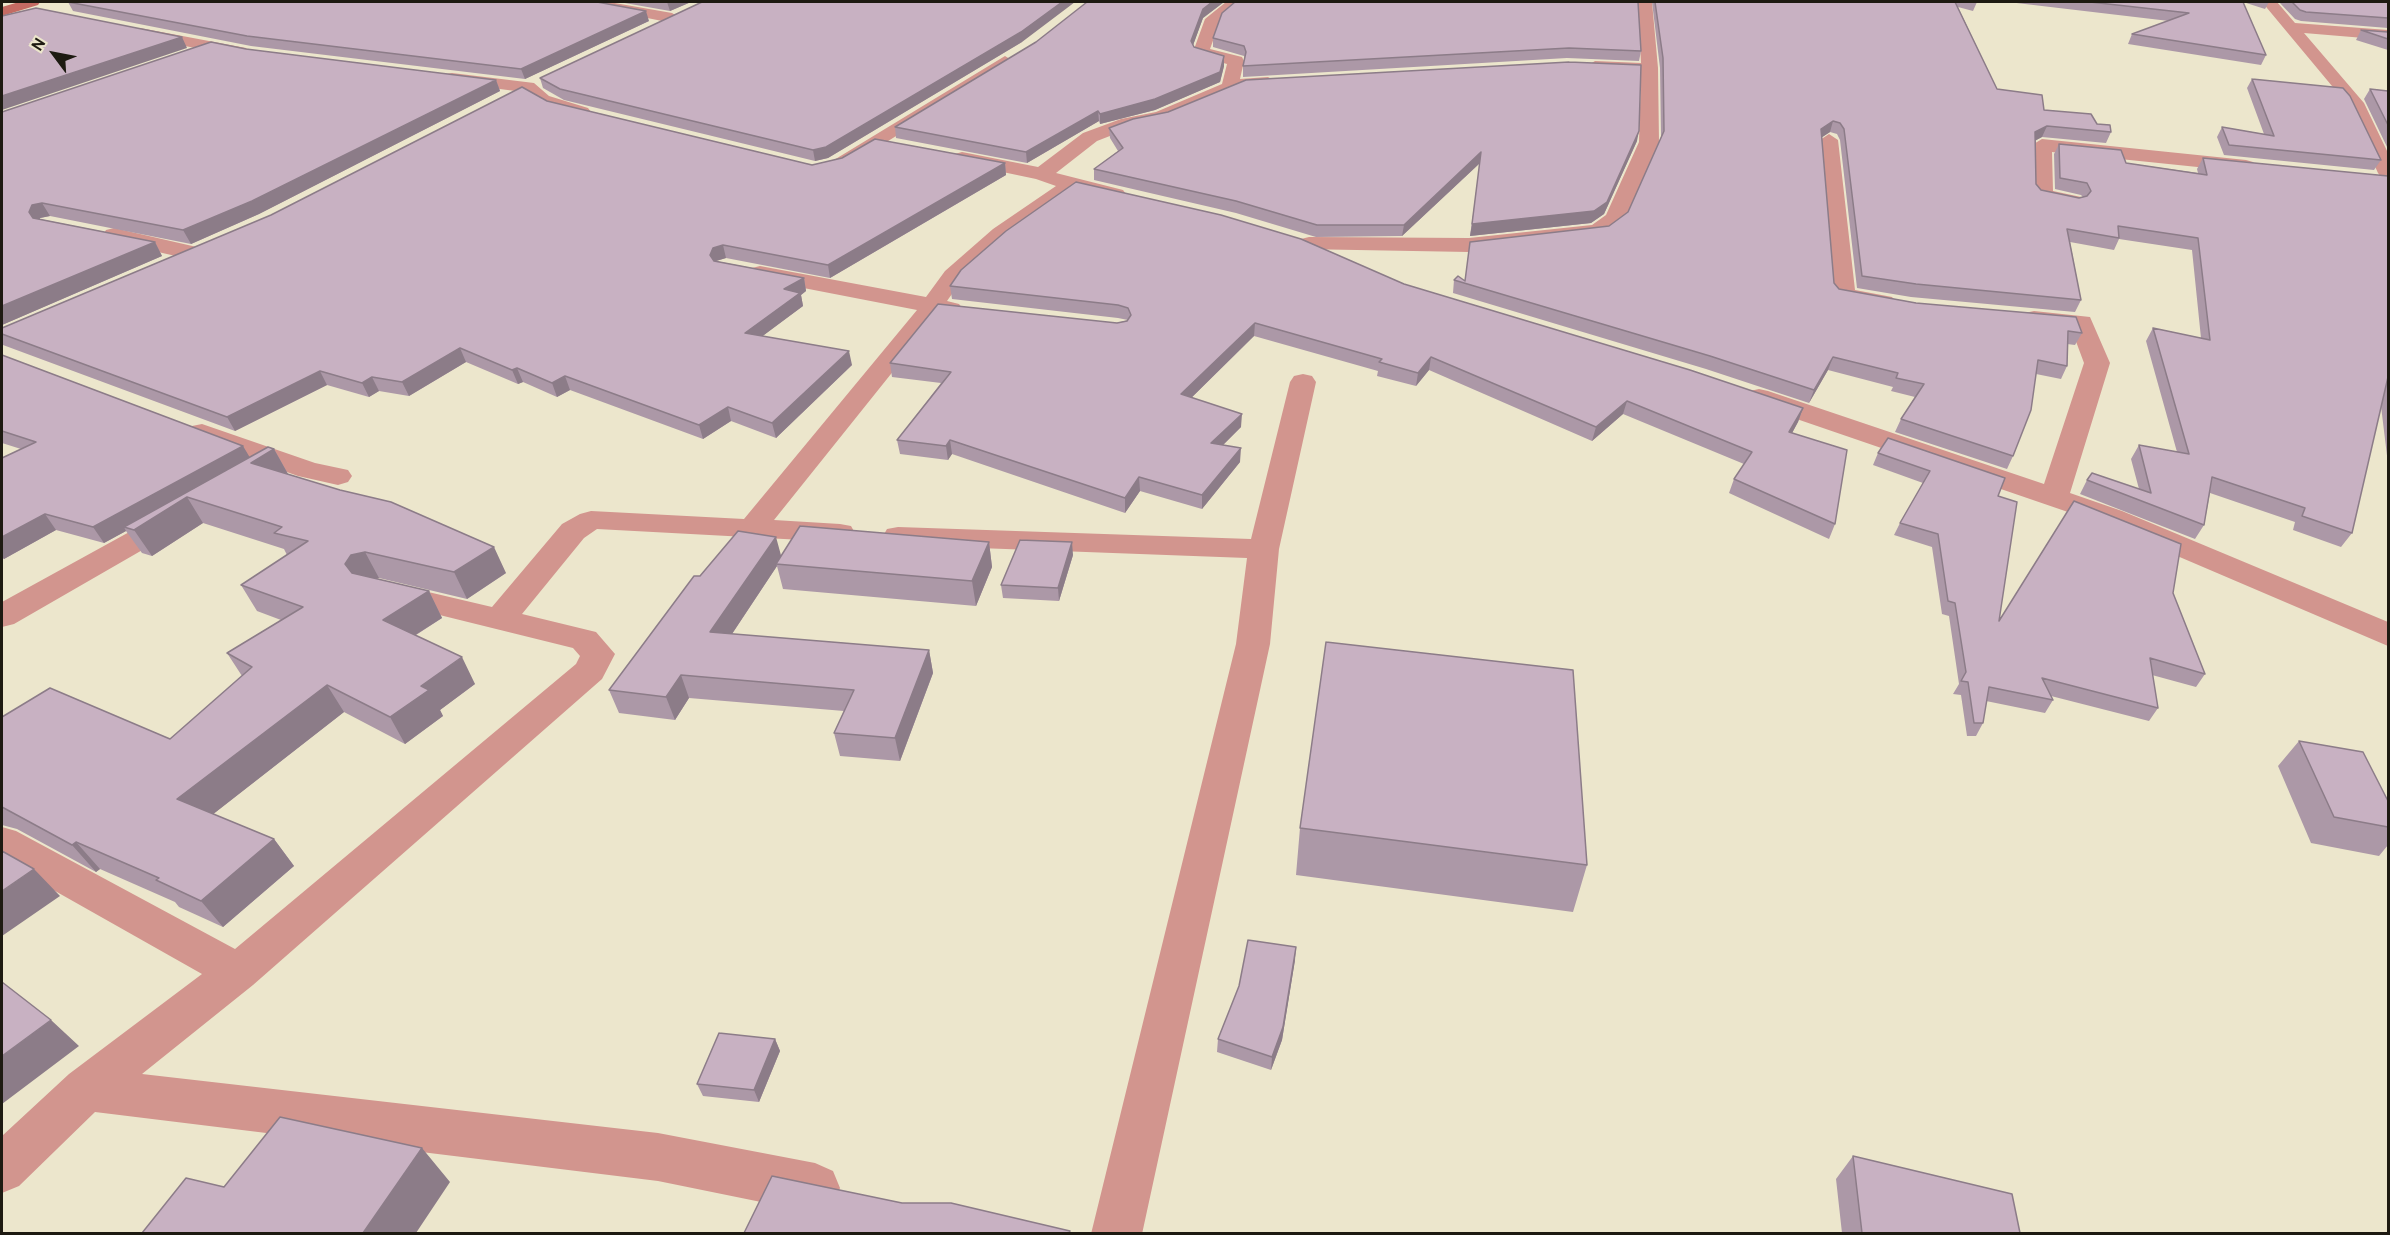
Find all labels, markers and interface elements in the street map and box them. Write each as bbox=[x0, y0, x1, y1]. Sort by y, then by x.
north arrow bbox=[24, 24, 84, 84]
text: N bbox=[27, 34, 49, 54]

